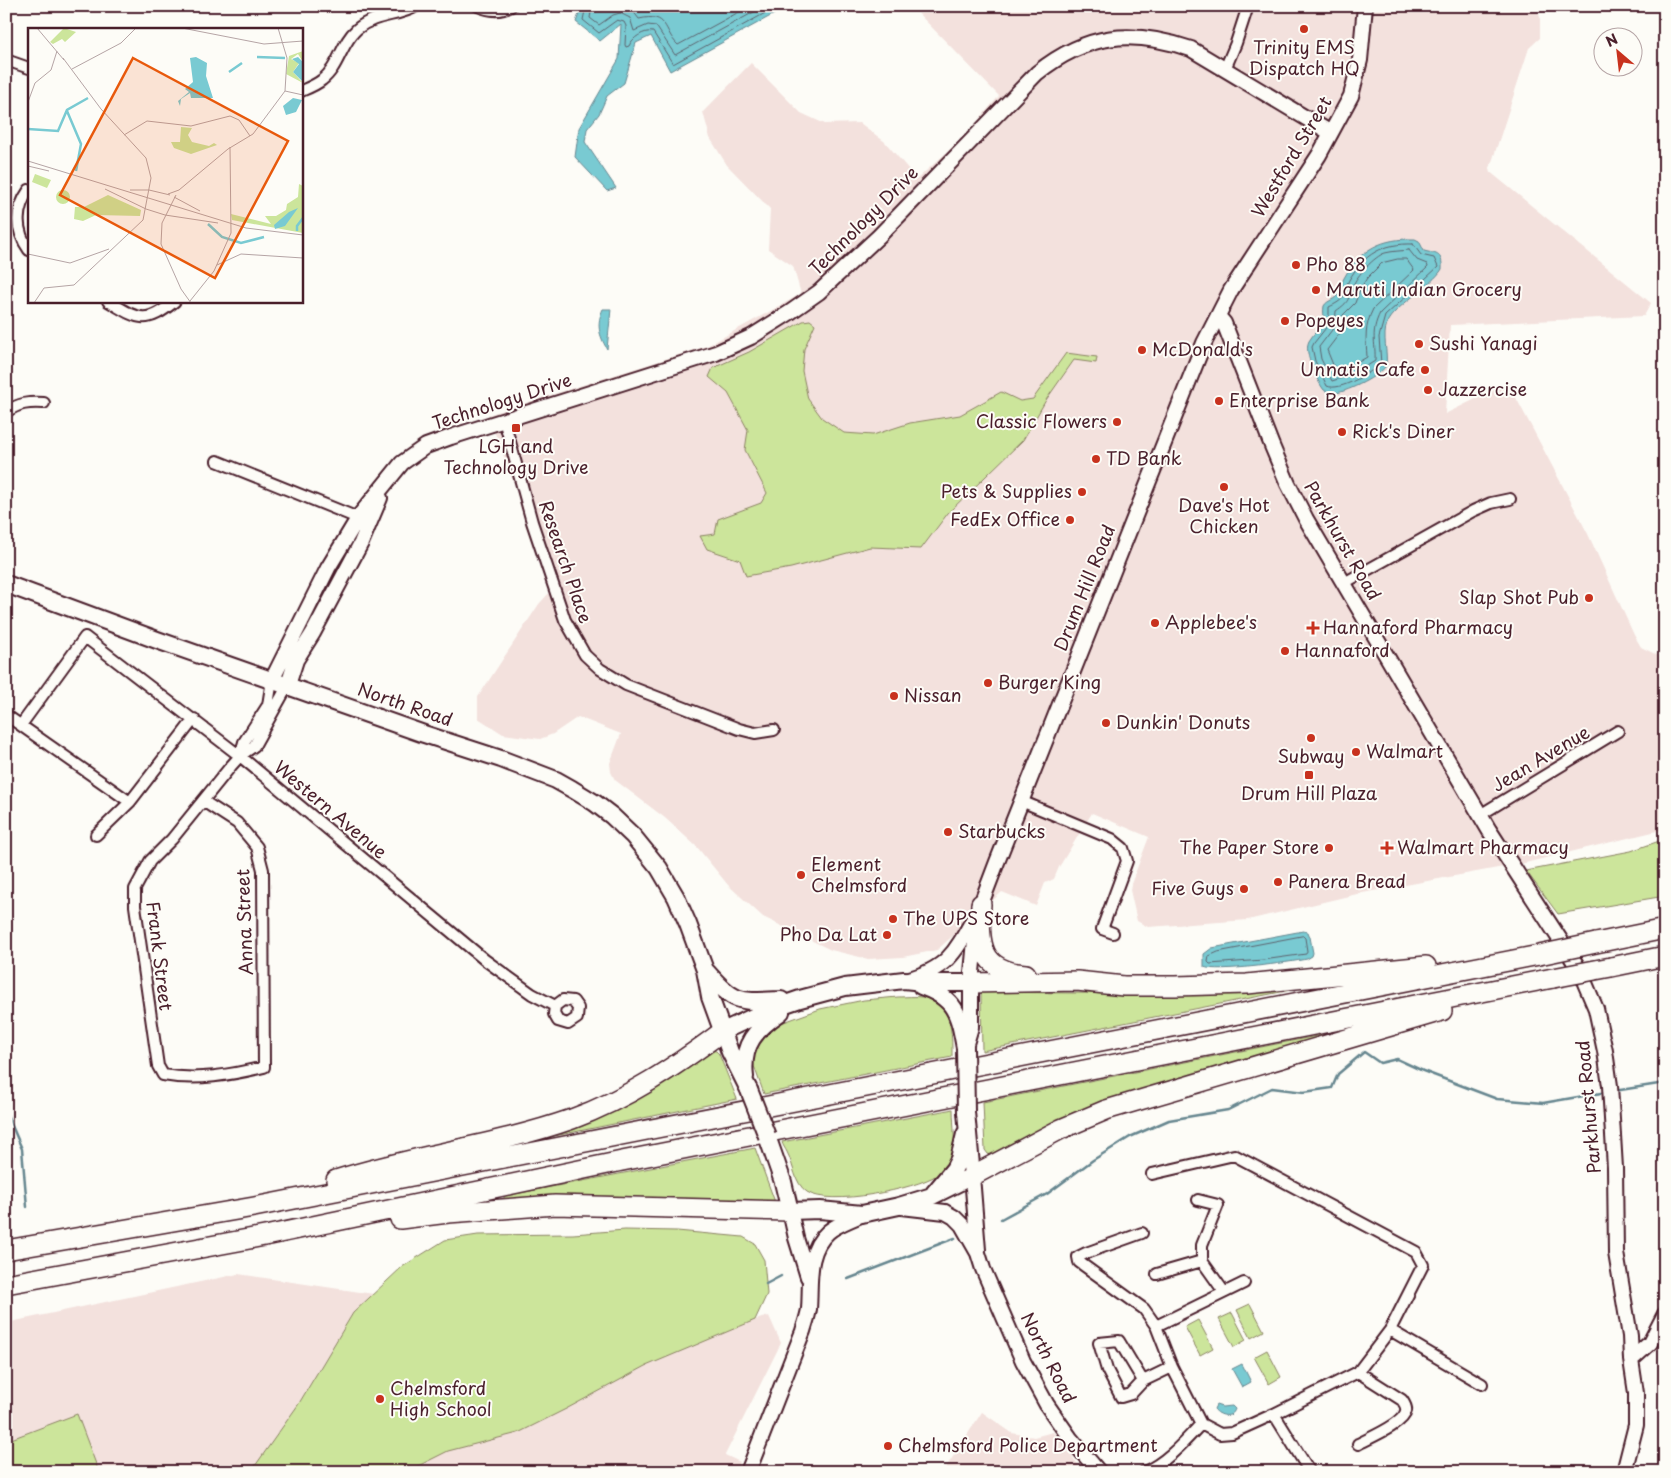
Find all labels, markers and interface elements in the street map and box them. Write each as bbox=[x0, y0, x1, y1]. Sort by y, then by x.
marker: Trinity EMS Dispatch HQ bbox=[1298, 23, 1310, 35]
inset map bbox=[28, 28, 302, 302]
north arrow bbox=[1594, 28, 1644, 78]
text: N bbox=[1602, 28, 1621, 52]
place label: Trinity EMS Dispatch HQ bbox=[1248, 33, 1360, 81]
street label: Westford Street bbox=[1244, 90, 1338, 222]
street label: Technology Drive bbox=[802, 159, 924, 281]
place label: Pho 88 bbox=[1306, 250, 1366, 277]
marker: Pho 88 bbox=[1290, 259, 1302, 271]
place label: Maruti Indian Grocery bbox=[1326, 275, 1522, 302]
marker: Maruti Indian Grocery bbox=[1310, 284, 1322, 296]
place label: Popeyes bbox=[1295, 306, 1364, 333]
marker: Popeyes bbox=[1279, 315, 1291, 327]
place label: Sushi Yanagi bbox=[1429, 329, 1538, 356]
place label: McDonald's bbox=[1152, 335, 1253, 362]
marker: Sushi Yanagi bbox=[1413, 338, 1425, 350]
marker: McDonald's bbox=[1136, 344, 1148, 356]
place label: Unnatis Cafe bbox=[1300, 355, 1415, 382]
marker: Unnatis Cafe bbox=[1419, 364, 1431, 376]
street label: Technology Drive bbox=[428, 365, 575, 436]
place label: Jazzercise bbox=[1438, 375, 1527, 402]
marker: Jazzercise bbox=[1422, 384, 1434, 396]
place label: Enterprise Bank bbox=[1229, 386, 1370, 413]
marker: Enterprise Bank bbox=[1213, 395, 1225, 407]
place label: Classic Flowers bbox=[976, 407, 1107, 434]
marker: Classic Flowers bbox=[1111, 416, 1123, 428]
place label: Rick's Diner bbox=[1352, 417, 1455, 444]
marker: LGH and Technology Drive bbox=[510, 422, 522, 434]
marker: Rick's Diner bbox=[1336, 426, 1348, 438]
place label: LGH and Technology Drive bbox=[443, 432, 589, 480]
place label: TD Bank bbox=[1106, 444, 1182, 471]
marker: TD Bank bbox=[1090, 453, 1102, 465]
street label: Parkhurst Road bbox=[1298, 476, 1388, 605]
place label: Pets & Supplies bbox=[941, 477, 1072, 504]
marker: Dave's Hot Chicken bbox=[1218, 481, 1230, 493]
marker: Pets & Supplies bbox=[1076, 486, 1088, 498]
place label: Dave's Hot Chicken bbox=[1178, 491, 1270, 539]
street label: Research Place bbox=[533, 496, 600, 627]
place label: FedEx Office bbox=[950, 505, 1060, 532]
marker: FedEx Office bbox=[1064, 514, 1076, 526]
street label: Drum Hill Road bbox=[1046, 520, 1121, 655]
place label: Slap Shot Pub bbox=[1459, 583, 1579, 610]
marker: Slap Shot Pub bbox=[1583, 592, 1595, 604]
place label: Applebee's bbox=[1165, 608, 1257, 635]
place label: Hannaford Pharmacy bbox=[1323, 613, 1513, 640]
marker: Applebee's bbox=[1149, 617, 1161, 629]
marker: Hannaford Pharmacy bbox=[1307, 622, 1319, 634]
place label: Hannaford bbox=[1295, 636, 1390, 663]
marker: Hannaford bbox=[1279, 645, 1291, 657]
place label: Burger King bbox=[998, 668, 1101, 695]
street label: North Road bbox=[354, 675, 457, 732]
marker: Burger King bbox=[982, 677, 994, 689]
place label: Nissan bbox=[904, 681, 961, 708]
marker: Nissan bbox=[888, 690, 900, 702]
place label: Dunkin' Donuts bbox=[1116, 708, 1250, 735]
marker: Dunkin' Donuts bbox=[1100, 717, 1112, 729]
street label: Jean Avenue bbox=[1486, 718, 1594, 798]
marker: Subway bbox=[1305, 732, 1317, 744]
place label: Walmart bbox=[1366, 737, 1443, 764]
place label: Subway bbox=[1278, 742, 1344, 769]
marker: Walmart bbox=[1350, 746, 1362, 758]
street label: Western Avenue bbox=[269, 753, 394, 864]
marker: Drum Hill Plaza bbox=[1303, 769, 1315, 781]
place label: Drum Hill Plaza bbox=[1241, 779, 1378, 806]
place label: Starbucks bbox=[958, 817, 1045, 844]
marker: Starbucks bbox=[942, 826, 954, 838]
place label: The Paper Store bbox=[1180, 833, 1319, 860]
place label: Walmart Pharmacy bbox=[1397, 833, 1569, 860]
marker: The Paper Store bbox=[1323, 842, 1335, 854]
marker: Walmart Pharmacy bbox=[1381, 842, 1393, 854]
place label: Element Chelmsford bbox=[811, 850, 907, 898]
place label: Panera Bread bbox=[1288, 867, 1406, 894]
street label: Anna Street bbox=[228, 868, 259, 976]
marker: Element Chelmsford bbox=[795, 869, 807, 881]
place label: Five Guys bbox=[1151, 874, 1234, 901]
marker: Panera Bread bbox=[1272, 876, 1284, 888]
marker: Five Guys bbox=[1238, 883, 1250, 895]
street label: Frank Street bbox=[140, 900, 181, 1012]
place label: The UPS Store bbox=[903, 904, 1029, 931]
marker: The UPS Store bbox=[887, 913, 899, 925]
place label: Pho Da Lat bbox=[780, 920, 877, 947]
marker: Pho Da Lat bbox=[881, 929, 893, 941]
street label: Parkhurst Road bbox=[1568, 1039, 1607, 1175]
street label: North Road bbox=[1015, 1307, 1084, 1408]
place label: Chelmsford High School bbox=[390, 1374, 492, 1422]
marker: Chelmsford High School bbox=[374, 1393, 386, 1405]
place label: Chelmsford Police Department bbox=[898, 1431, 1158, 1458]
marker: Chelmsford Police Department bbox=[882, 1440, 894, 1452]

